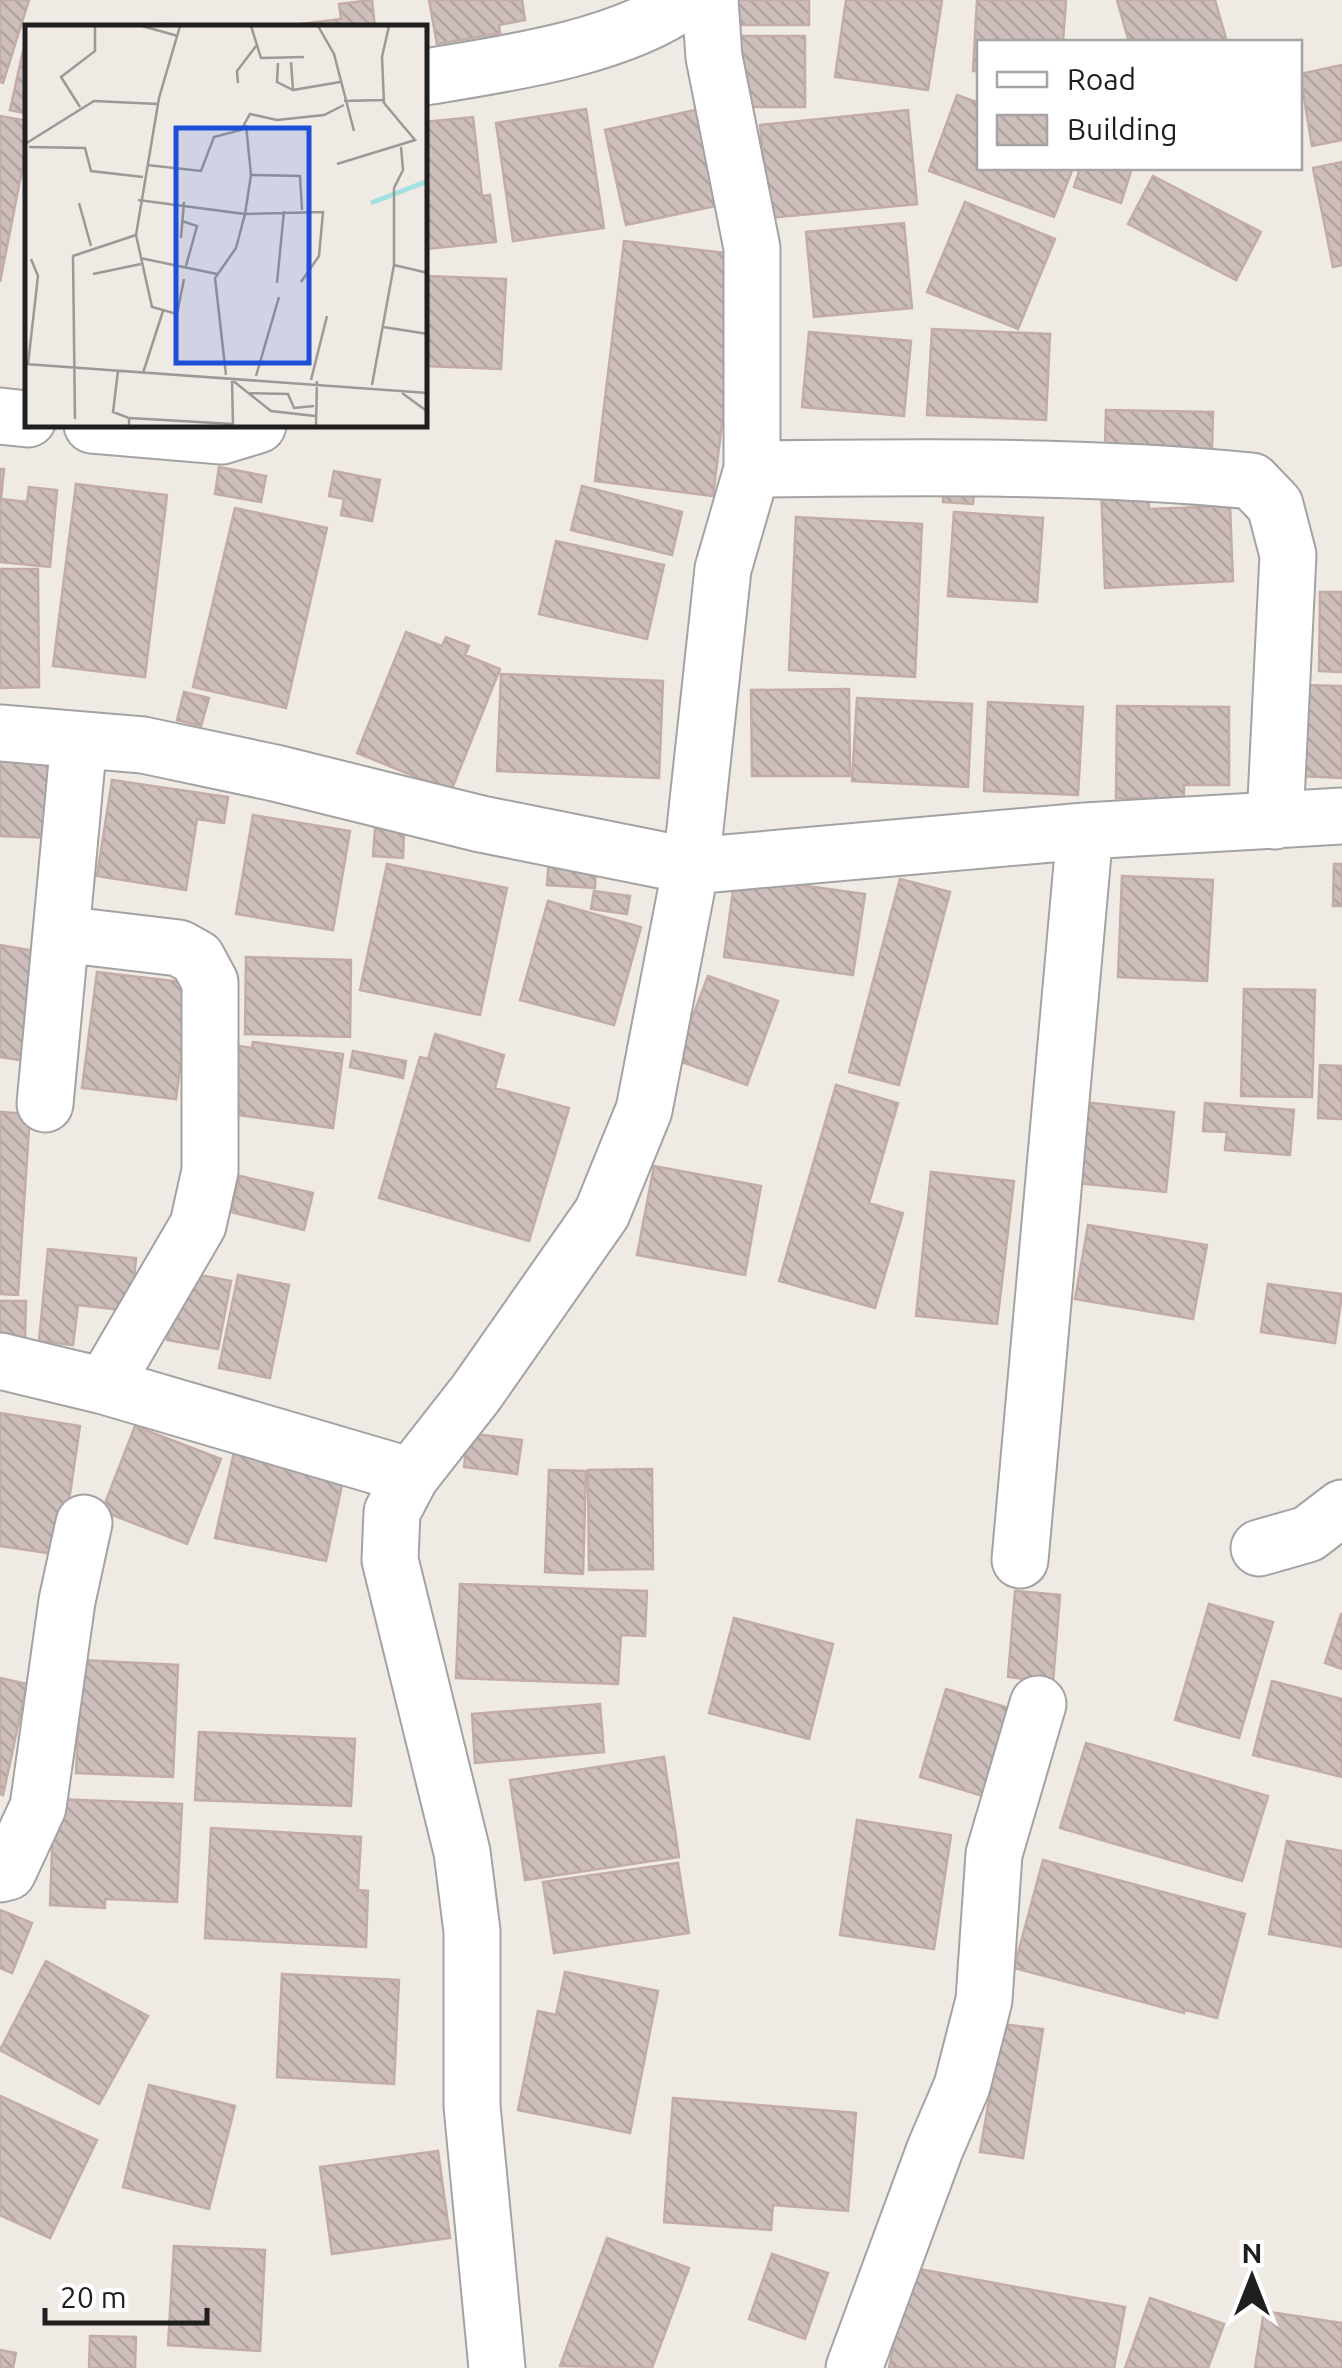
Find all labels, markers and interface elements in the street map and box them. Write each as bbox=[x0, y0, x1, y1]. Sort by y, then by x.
inset map bbox=[25, 25, 428, 428]
legend bbox=[977, 40, 1302, 170]
text: Road bbox=[1067, 62, 1136, 96]
text: Building bbox=[1067, 112, 1178, 146]
north arrow bbox=[1202, 2228, 1302, 2328]
text: N bbox=[1242, 2237, 1262, 2268]
scale bar bbox=[45, 2263, 208, 2325]
text: 20 m bbox=[60, 2280, 127, 2314]

